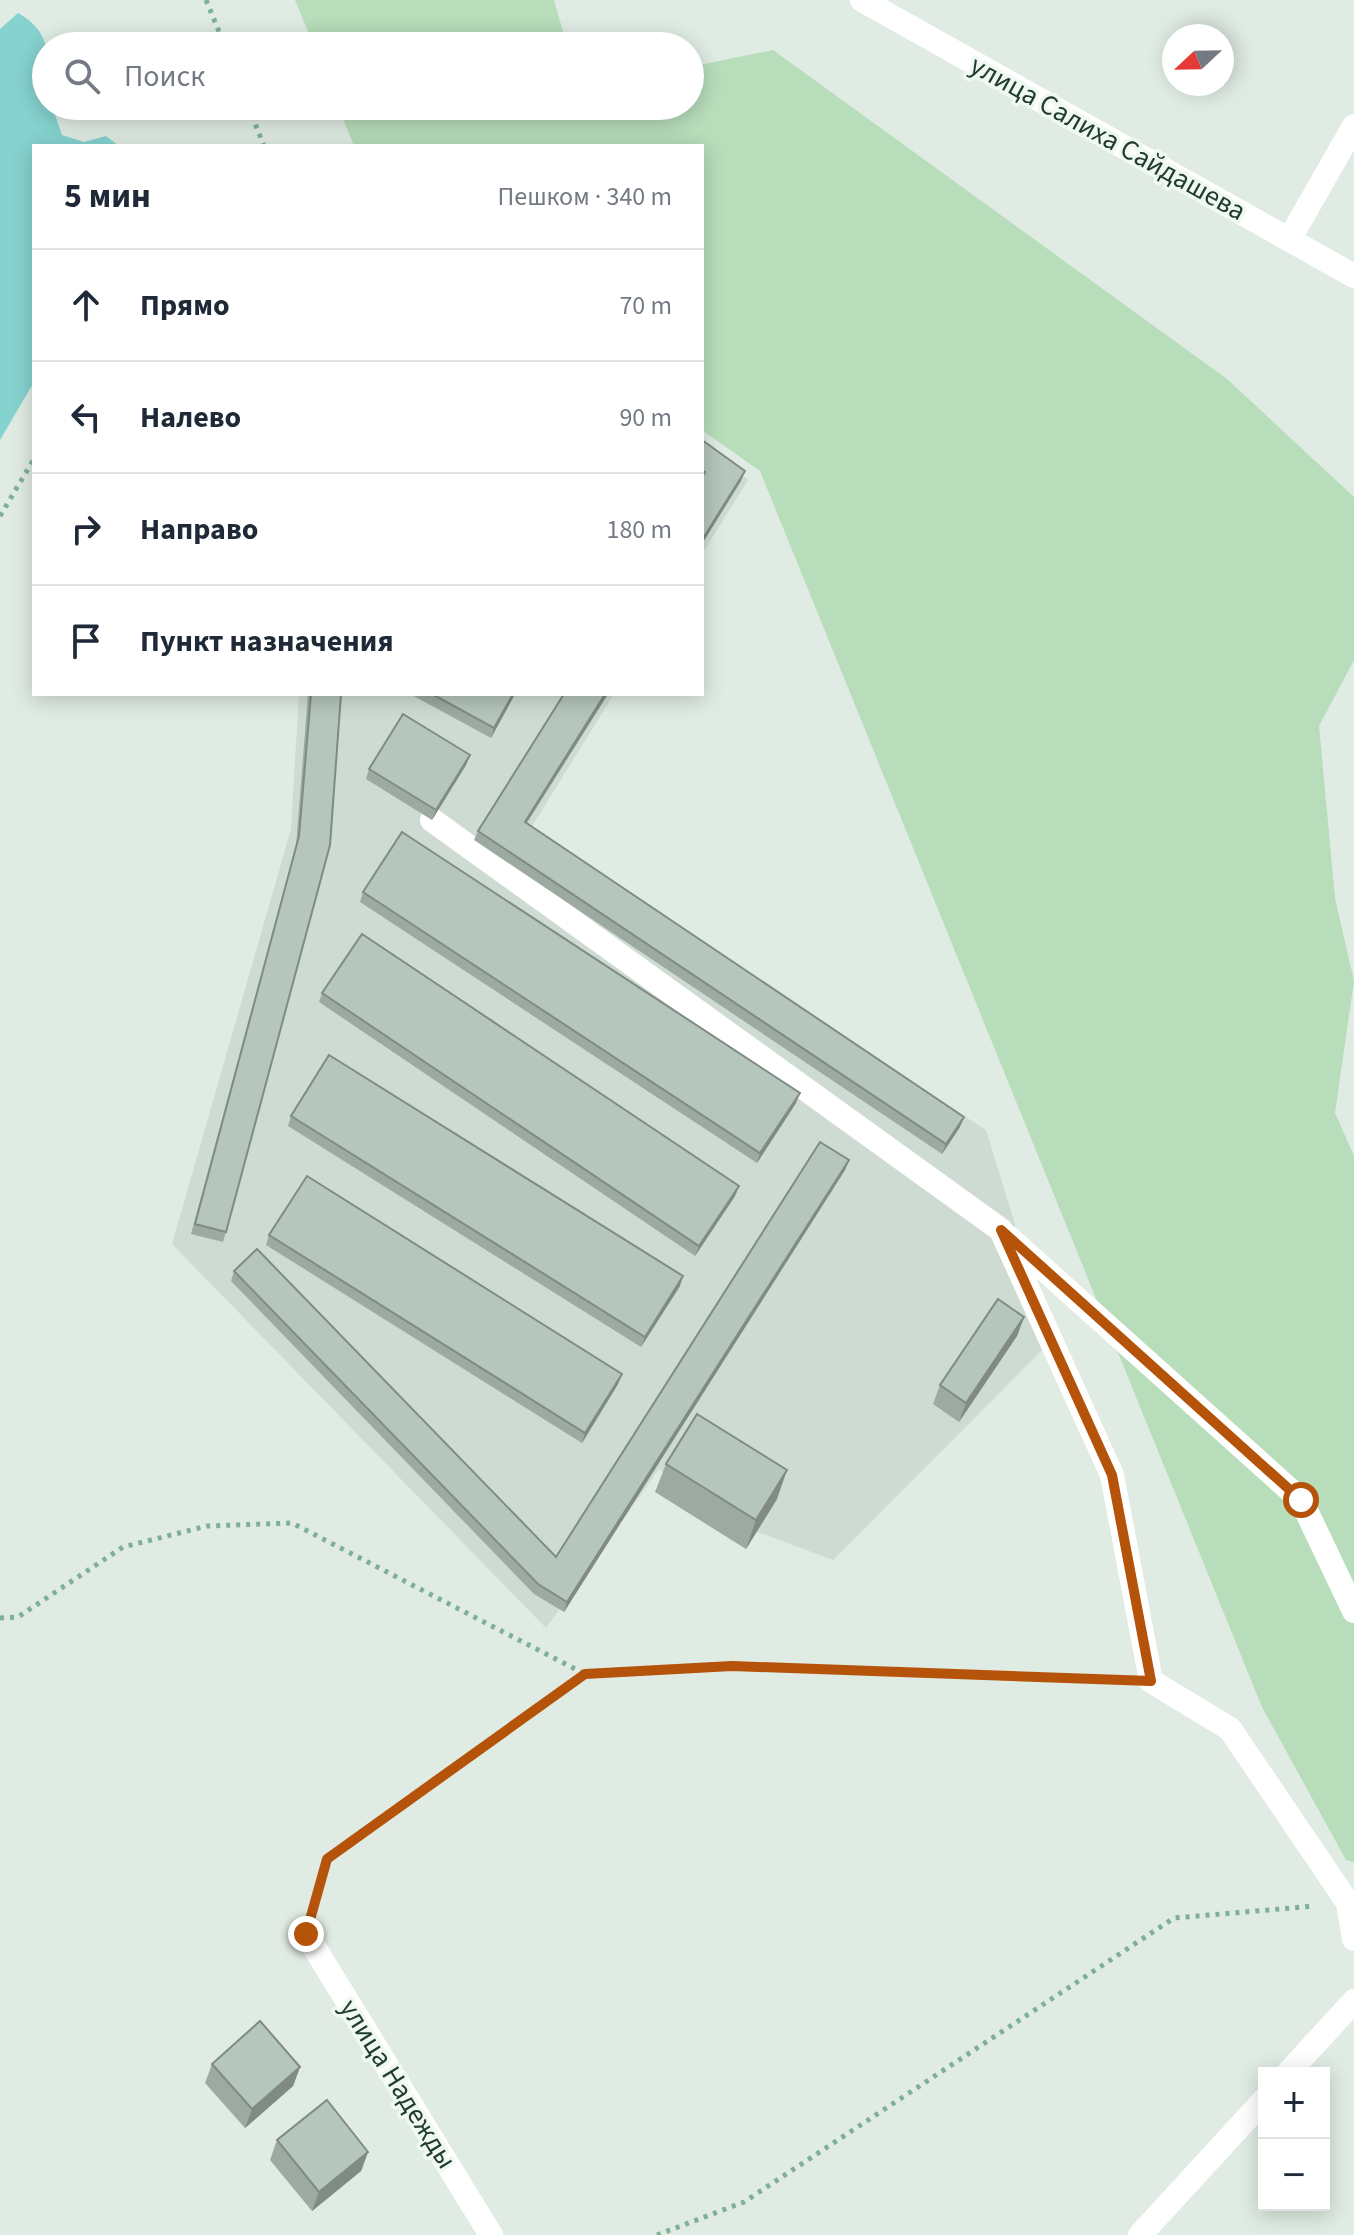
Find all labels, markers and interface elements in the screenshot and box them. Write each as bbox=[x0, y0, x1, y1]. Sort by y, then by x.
north arrow bbox=[1162, 24, 1234, 96]
search box bbox=[32, 32, 704, 120]
street label: улица Салиха Сайдашева bbox=[963, 45, 1253, 231]
icon: search bbox=[60, 54, 104, 98]
text: Поиск bbox=[124, 55, 205, 98]
text: 5 мин bbox=[64, 172, 151, 221]
text: Пешком · 340 m bbox=[497, 178, 672, 215]
icon: ahead bbox=[64, 283, 108, 327]
text: Прямо bbox=[140, 284, 230, 327]
text: 70 m bbox=[619, 287, 672, 324]
icon: left bbox=[64, 395, 108, 439]
text: Налево bbox=[140, 396, 241, 439]
text: 90 m bbox=[619, 399, 672, 436]
icon: right bbox=[64, 507, 108, 551]
text: Направо bbox=[140, 508, 258, 551]
text: 180 m bbox=[606, 511, 672, 548]
icon: arrive bbox=[64, 619, 108, 663]
text: Пункт назначения bbox=[140, 620, 394, 663]
route start bbox=[1283, 1482, 1319, 1518]
route end bbox=[288, 1916, 324, 1952]
street label: улица Надежды bbox=[330, 1991, 466, 2177]
map controls bbox=[1258, 2067, 1330, 2211]
button: + bbox=[1258, 2067, 1330, 2139]
button: − bbox=[1258, 2139, 1330, 2211]

